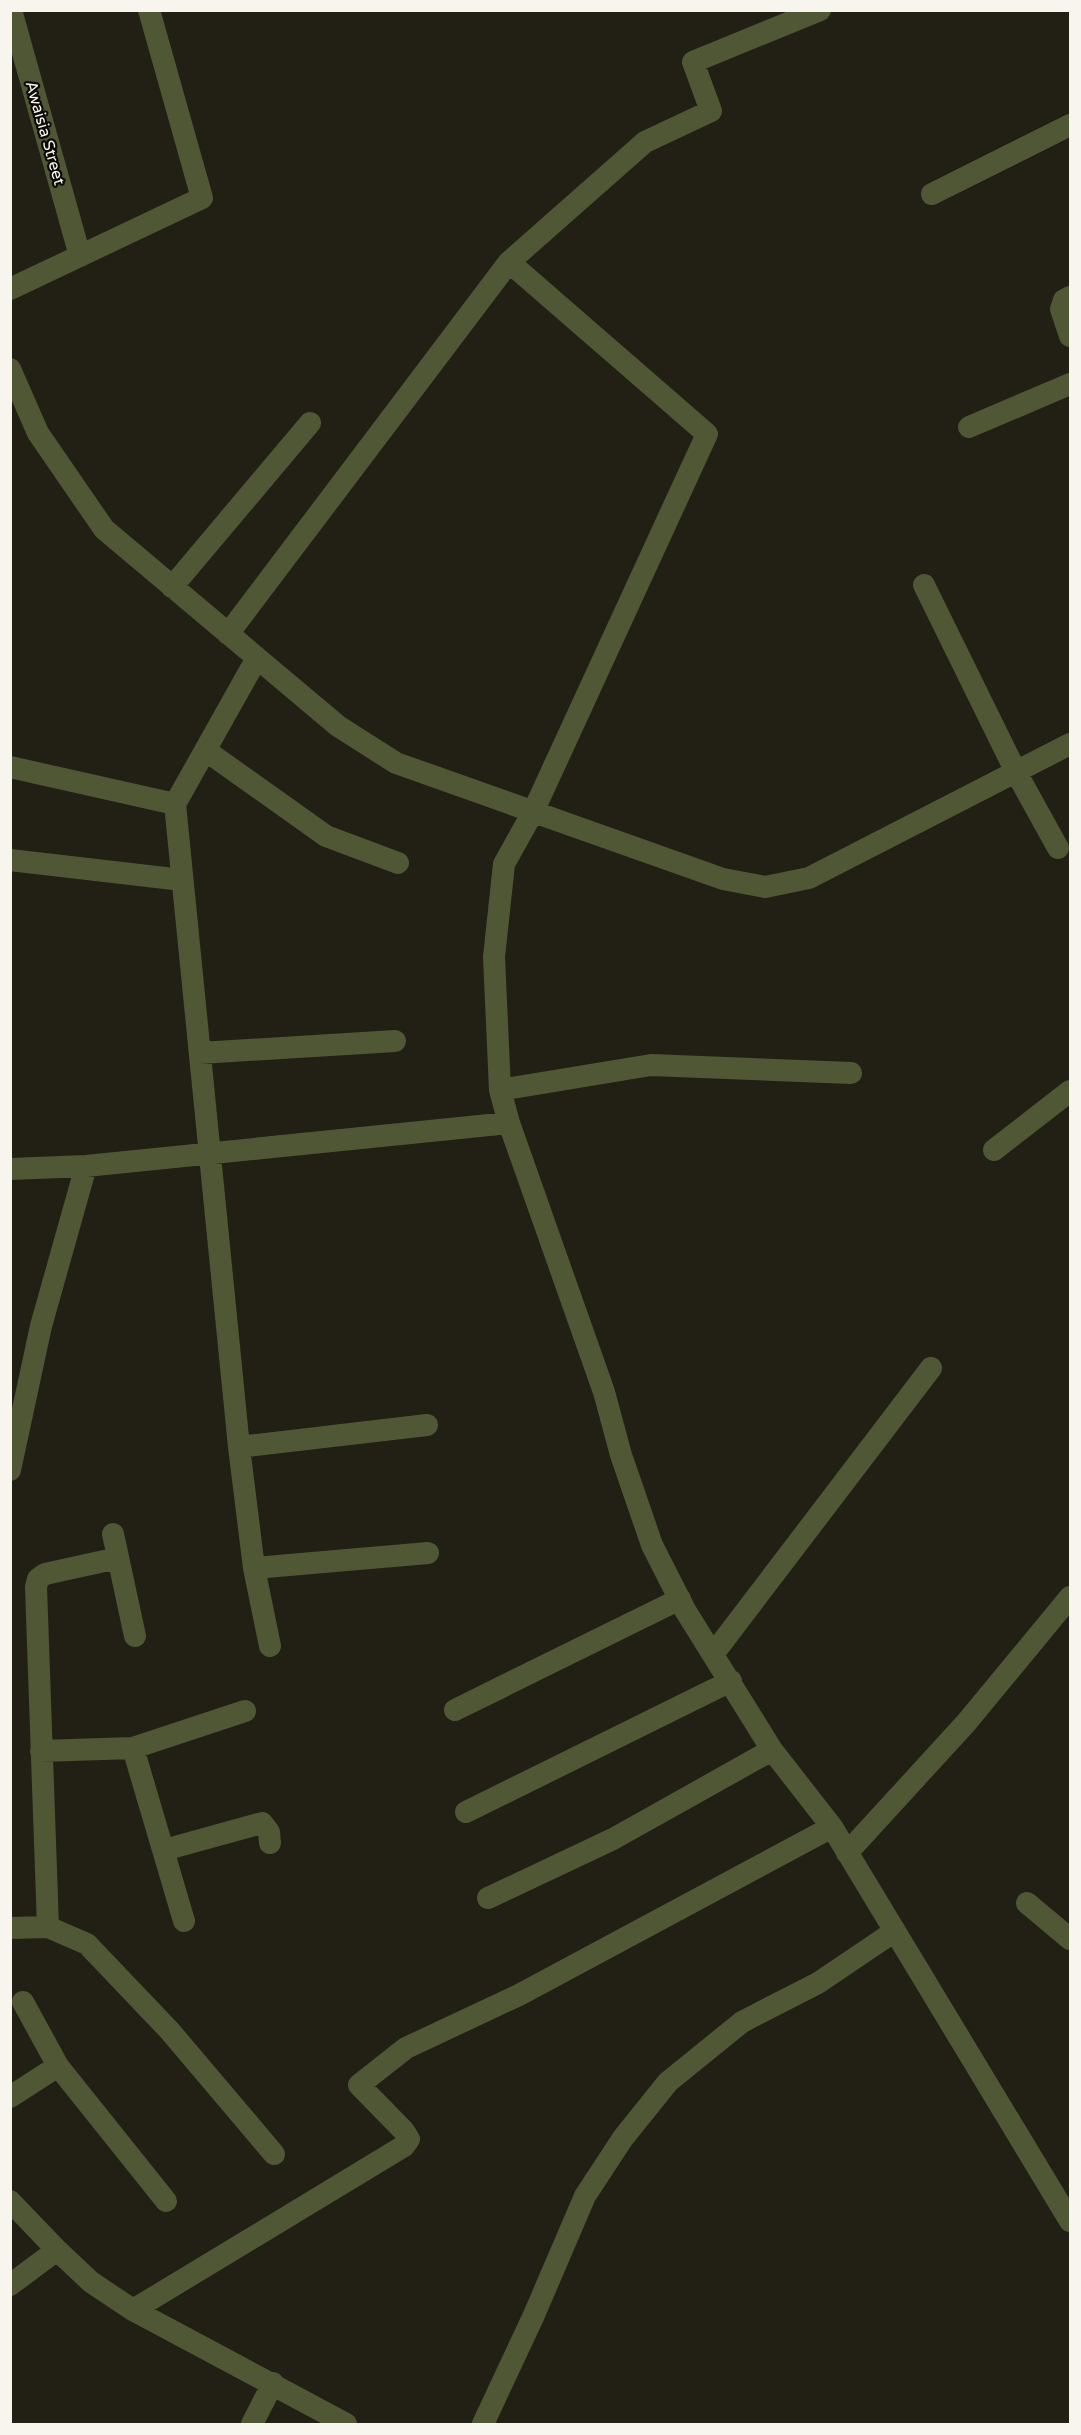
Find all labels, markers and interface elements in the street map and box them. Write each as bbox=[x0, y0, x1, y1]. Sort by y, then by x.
street label: Awaisia Street bbox=[21, 79, 69, 187]

